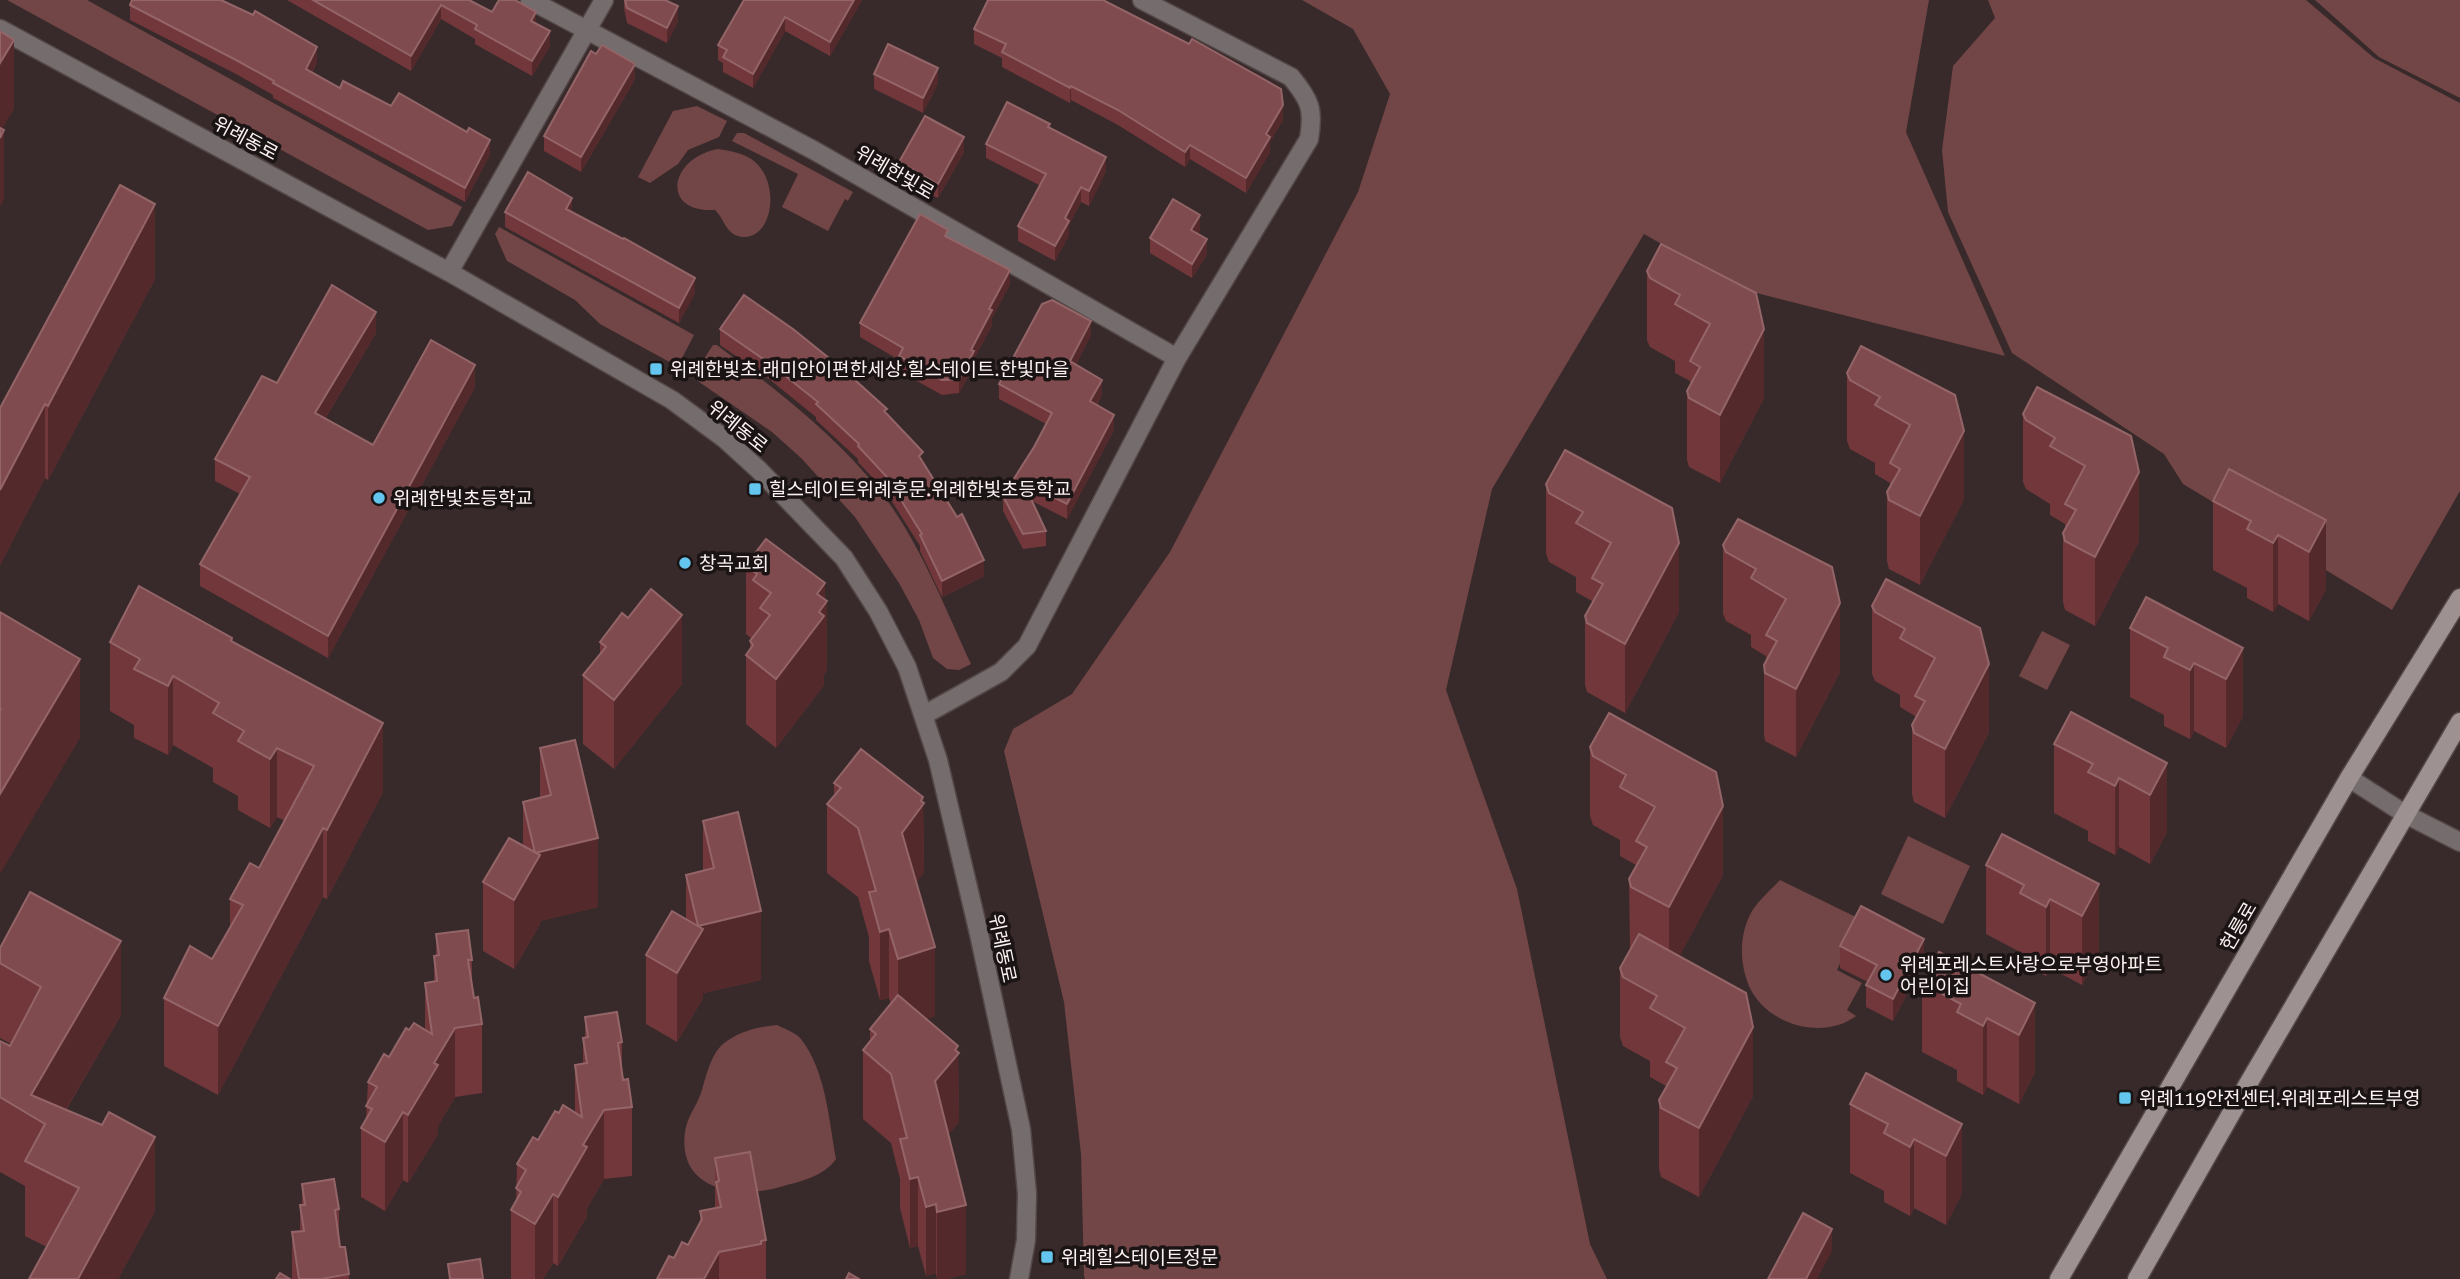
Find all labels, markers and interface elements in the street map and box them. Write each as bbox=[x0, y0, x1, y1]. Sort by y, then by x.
street label: 위례동로 bbox=[209, 112, 282, 165]
street label: 위례한빛로 bbox=[851, 141, 938, 204]
place label: 위례한빛초.래미안이편한세상.힐스테이트.한빛마을 bbox=[670, 358, 1069, 381]
marker: 위례한빛초.래미안이편한세상.힐스테이트.한빛마을 bbox=[648, 361, 664, 377]
street label: 위례동로 bbox=[703, 395, 772, 457]
place label: 힐스테이트위례후문.위례한빛초등학교 bbox=[769, 478, 1071, 501]
marker: 힐스테이트위례후문.위례한빛초등학교 bbox=[747, 481, 763, 497]
place label: 위례한빛초등학교 bbox=[393, 487, 533, 510]
marker: 위례한빛초등학교 bbox=[371, 490, 387, 506]
place label: 창곡교회 bbox=[699, 552, 769, 575]
marker: 창곡교회 bbox=[677, 555, 693, 571]
street label: 헌릉로 bbox=[2215, 898, 2262, 955]
street label: 위례동로 bbox=[984, 912, 1021, 985]
place label: 위례포레스트사랑으로부영아파트 어린이집 bbox=[1900, 953, 2162, 998]
marker: 위례포레스트사랑으로부영아파트 어린이집 bbox=[1878, 967, 1894, 983]
place label: 위례119안전센터.위례포레스트부영 bbox=[2139, 1087, 2421, 1110]
marker: 위례119안전센터.위례포레스트부영 bbox=[2117, 1090, 2133, 1106]
place label: 위례힐스테이트정문 bbox=[1061, 1246, 1218, 1269]
marker: 위례힐스테이트정문 bbox=[1039, 1249, 1055, 1265]

